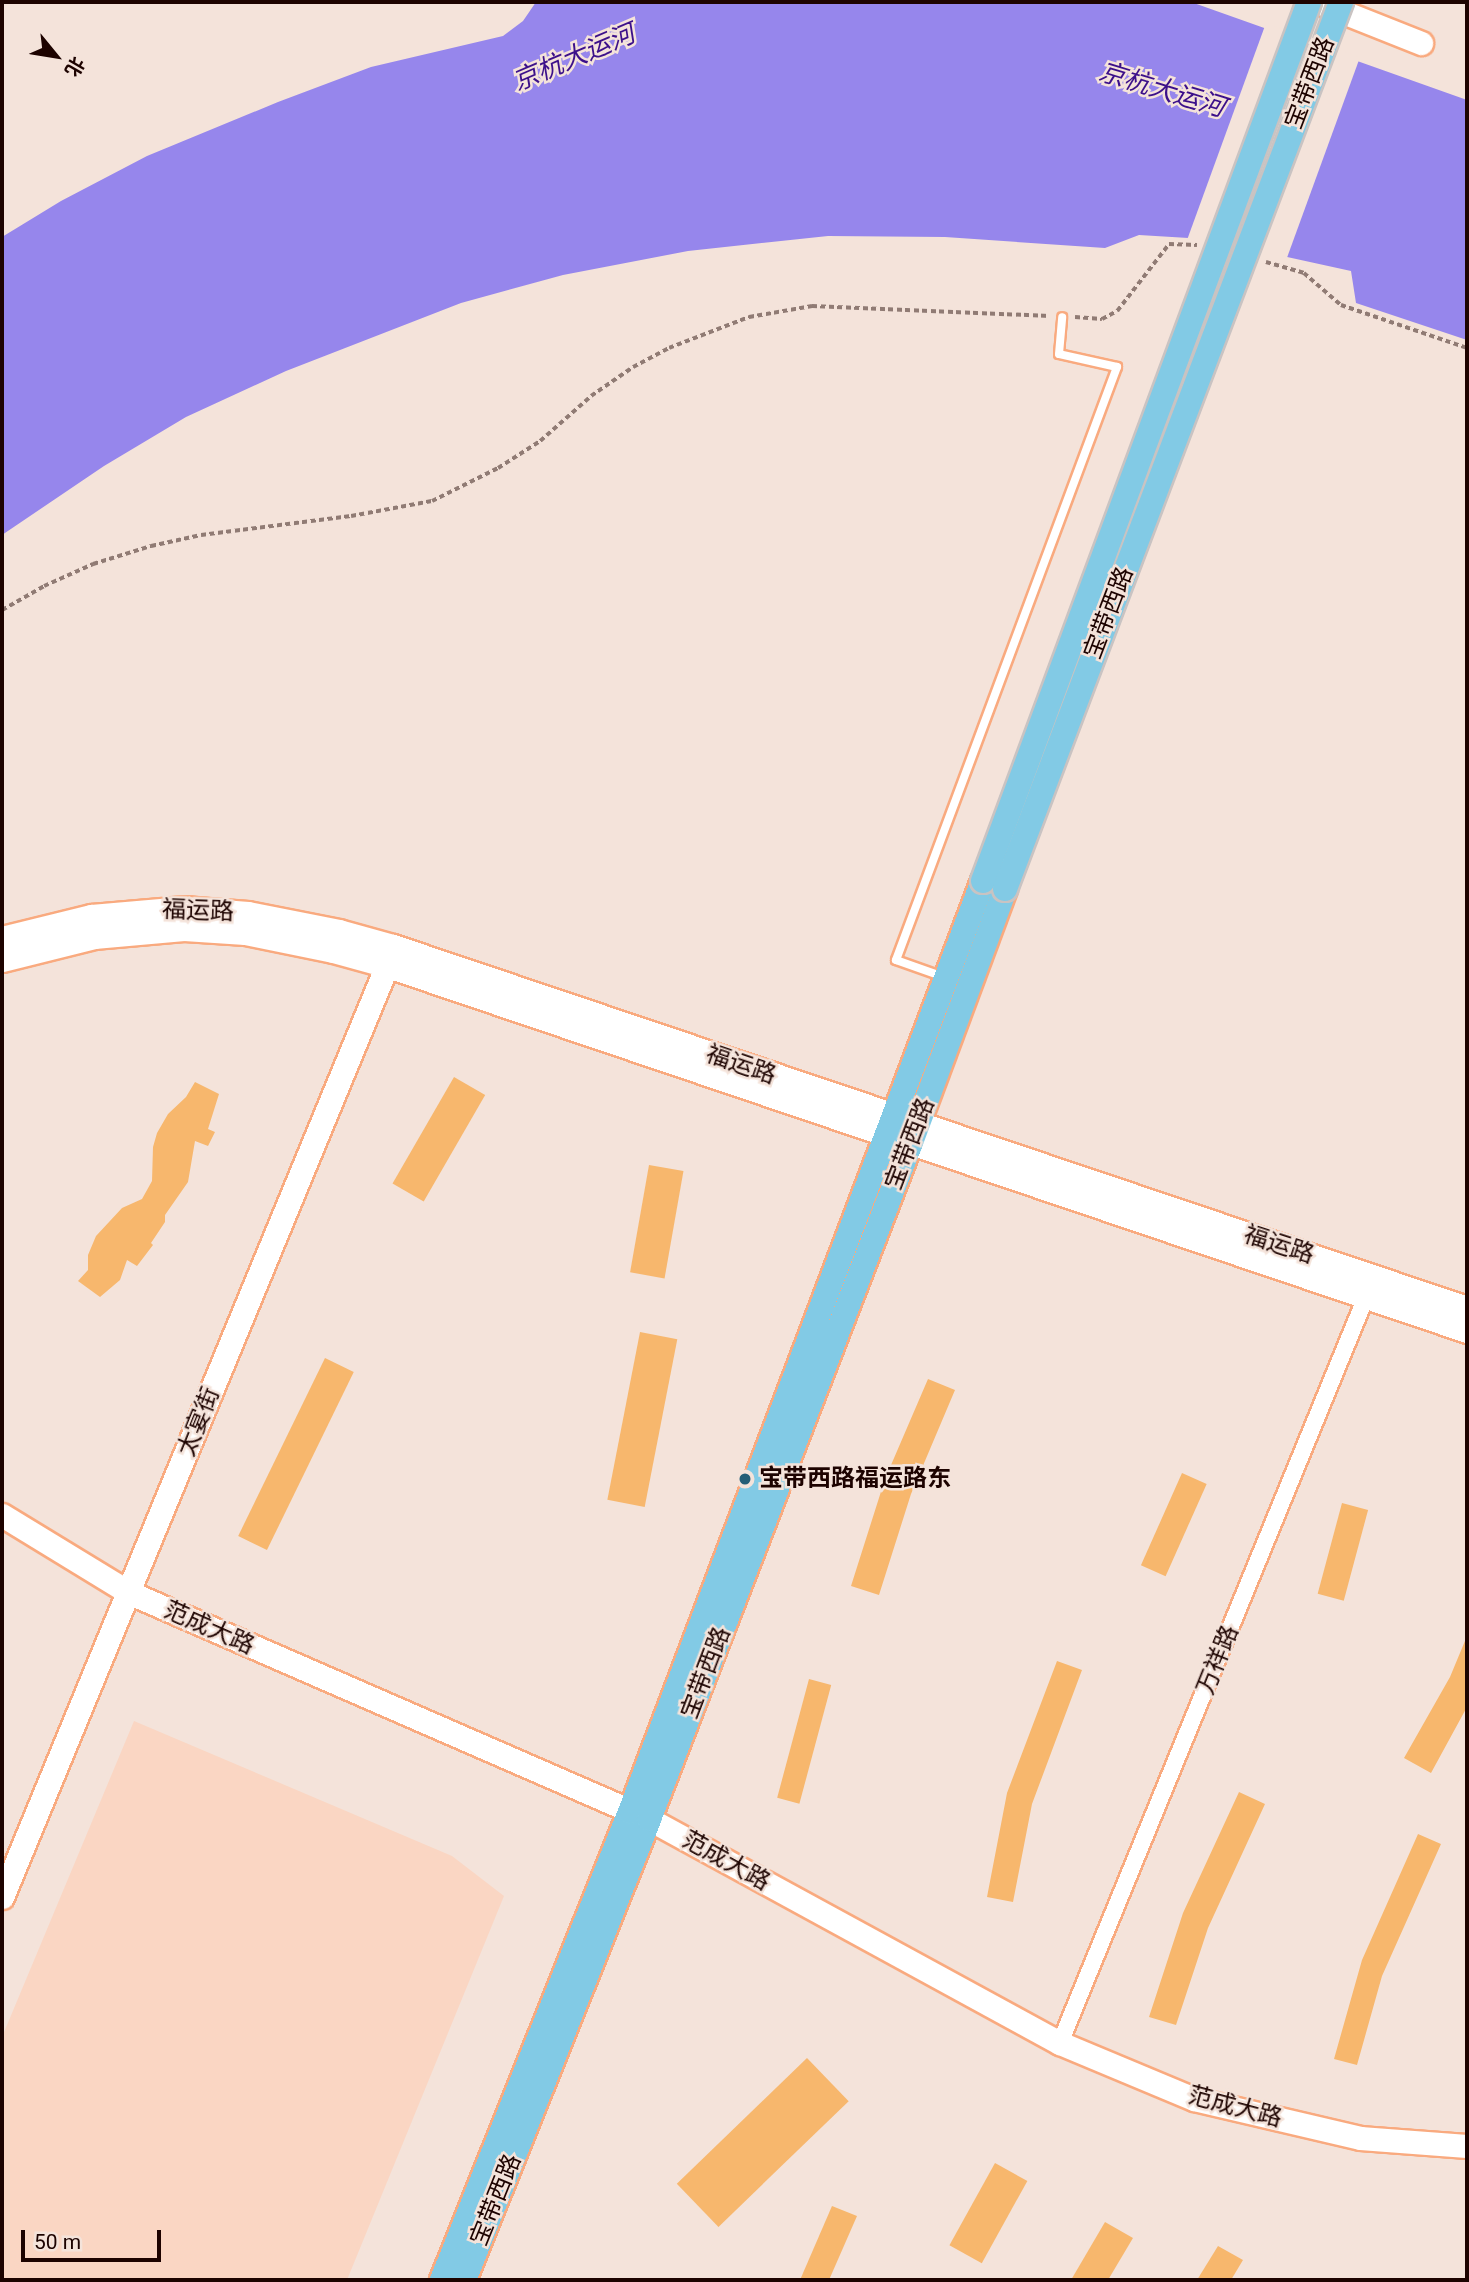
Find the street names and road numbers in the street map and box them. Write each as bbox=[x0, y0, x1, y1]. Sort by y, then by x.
street label: 宝带西路 bbox=[1279, 33, 1341, 133]
street label: 宝带西路 bbox=[1078, 563, 1140, 663]
street label: 福运路 bbox=[162, 895, 234, 927]
street label: 福运路 bbox=[702, 1040, 780, 1090]
street label: 宝带西路 bbox=[879, 1094, 941, 1194]
street label: 福运路 bbox=[1240, 1220, 1318, 1270]
street label: 太宴街 bbox=[172, 1383, 226, 1461]
street label: 范成大路 bbox=[159, 1595, 259, 1661]
street label: 万祥路 bbox=[1191, 1621, 1245, 1699]
street label: 宝带西路 bbox=[675, 1623, 737, 1723]
street label: 范成大路 bbox=[677, 1825, 775, 1897]
street label: 范成大路 bbox=[1185, 2081, 1285, 2133]
street label: 宝带西路 bbox=[465, 2150, 527, 2250]

